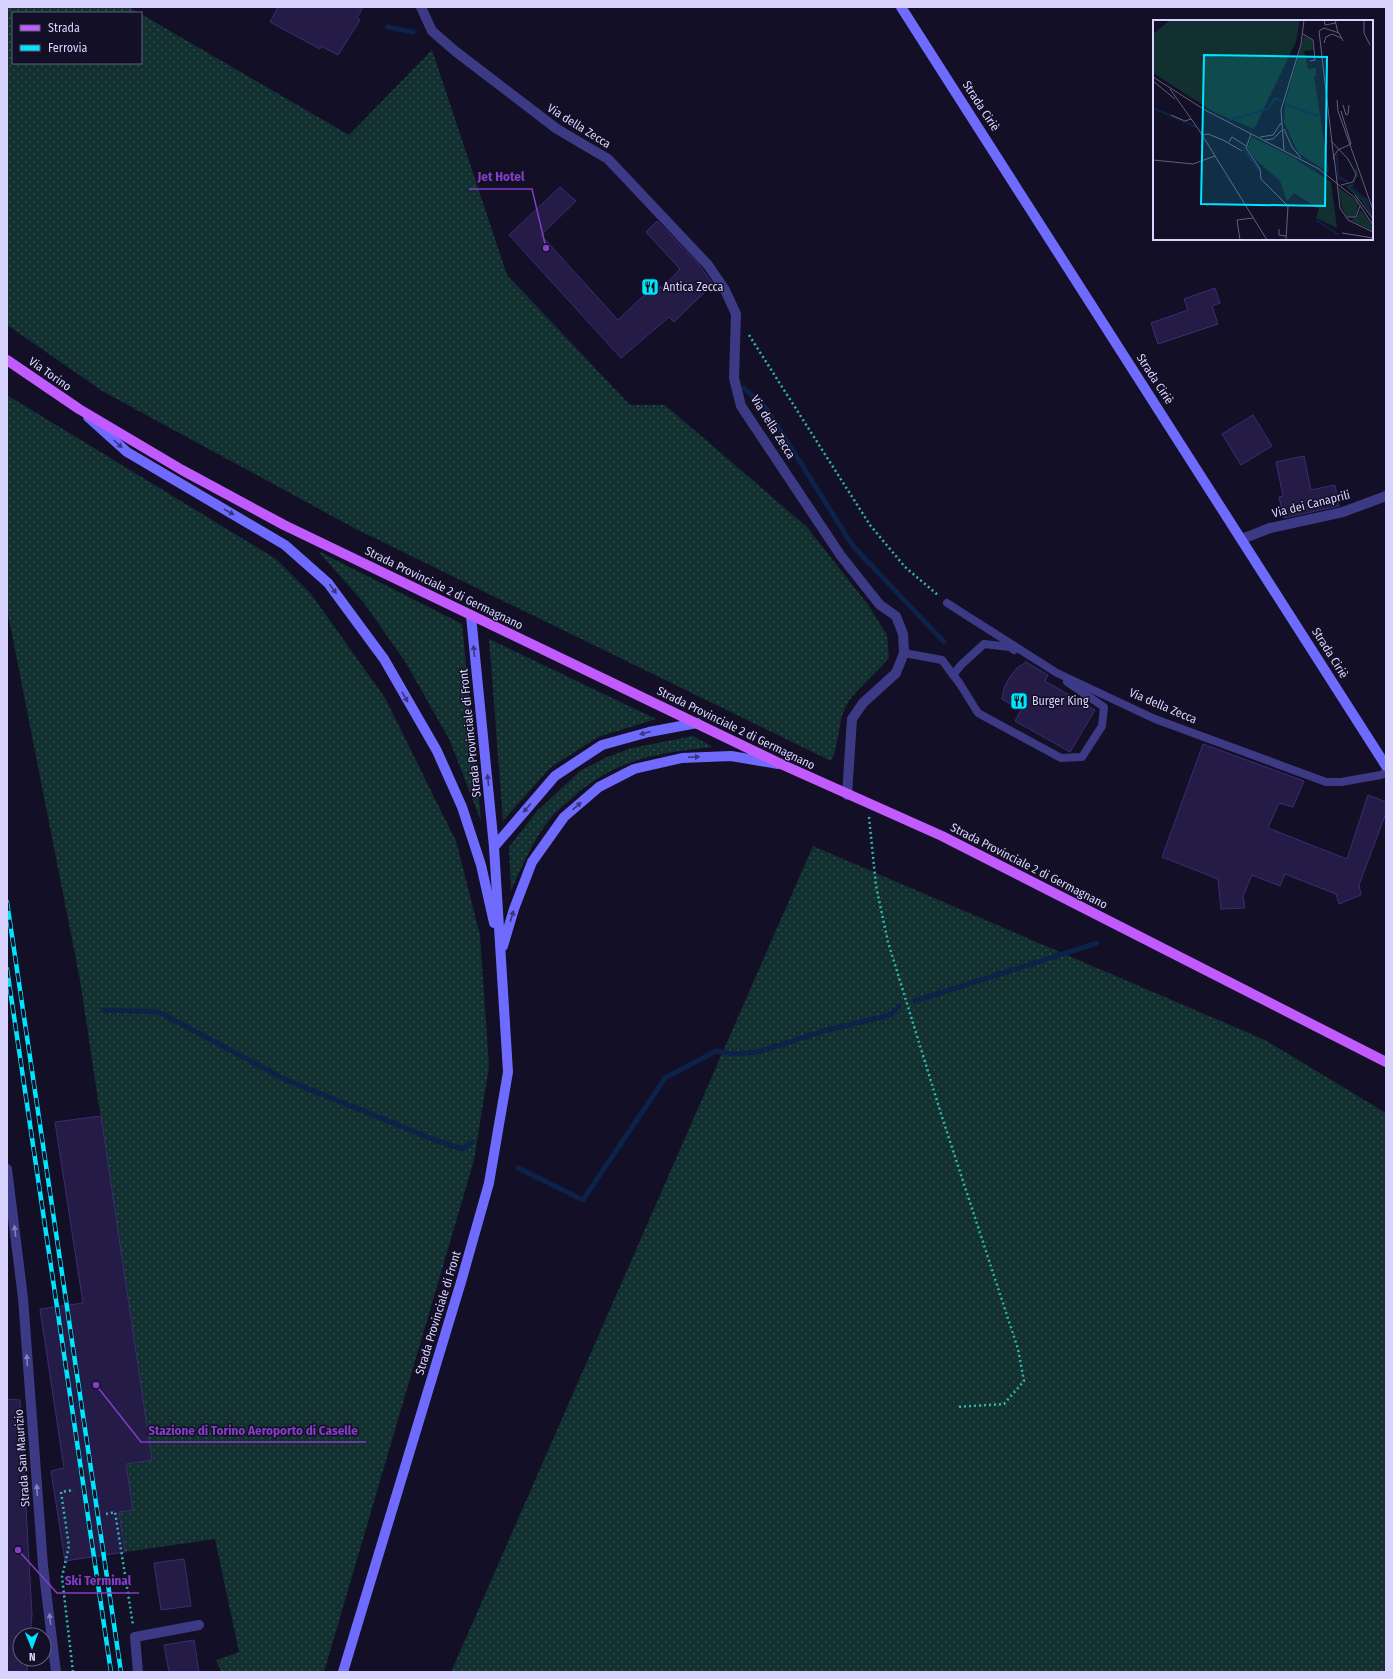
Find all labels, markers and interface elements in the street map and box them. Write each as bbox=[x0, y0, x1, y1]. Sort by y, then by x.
legend bbox=[12, 12, 142, 64]
inset map bbox=[1153, 20, 1373, 240]
text: Strada bbox=[48, 21, 80, 35]
text: Ferrovia bbox=[48, 41, 87, 55]
street label: Strada Ciriè bbox=[960, 78, 1002, 134]
street label: Via della Zecca bbox=[545, 101, 613, 151]
callout: Jet Hotel bbox=[469, 164, 532, 189]
text: Jet Hotel bbox=[477, 169, 525, 184]
restaurant icon: Antica Zecca bbox=[640, 277, 660, 297]
place label: Antica Zecca bbox=[663, 280, 724, 294]
street label: Strada Ciriè bbox=[1134, 351, 1176, 407]
street label: Via Torino bbox=[26, 354, 74, 394]
street label: Via della Zecca bbox=[748, 393, 798, 461]
one-way arrow bbox=[113, 440, 123, 449]
street label: Via dei Canaprili bbox=[1271, 488, 1351, 520]
one-way arrow bbox=[223, 509, 235, 516]
street label: Strada Provinciale 2 di Germagnano bbox=[363, 544, 525, 632]
one-way arrow bbox=[329, 584, 337, 594]
street label: Strada Ciriè bbox=[1309, 625, 1351, 681]
one-way arrow bbox=[471, 645, 478, 657]
street label: Strada Provinciale di Front bbox=[456, 668, 484, 798]
street label: Strada Provinciale 2 di Germagnano bbox=[655, 684, 817, 772]
street label: Via della Zecca bbox=[1127, 685, 1199, 727]
one-way arrow bbox=[402, 691, 409, 702]
restaurant icon: Burger King bbox=[1009, 691, 1029, 711]
place label: Burger King bbox=[1032, 694, 1089, 708]
one-way arrow bbox=[639, 730, 651, 736]
one-way arrow bbox=[688, 754, 700, 761]
one-way arrow bbox=[484, 774, 491, 786]
one-way arrow bbox=[572, 802, 581, 811]
one-way arrow bbox=[523, 804, 532, 813]
street label: Strada Provinciale 2 di Germagnano bbox=[948, 820, 1110, 912]
one-way arrow bbox=[509, 910, 515, 922]
one-way arrow bbox=[12, 1225, 18, 1237]
street label: Strada Provinciale di Front bbox=[412, 1249, 464, 1377]
one-way arrow bbox=[24, 1354, 31, 1366]
street label: Strada San Maurizio bbox=[12, 1409, 32, 1507]
callout: Stazione di Torino Aeroporto di Caselle bbox=[141, 1417, 366, 1442]
text: Stazione di Torino Aeroporto di Caselle bbox=[148, 1423, 358, 1438]
one-way arrow bbox=[34, 1484, 41, 1496]
callout: Ski Terminal bbox=[57, 1568, 139, 1593]
text: Ski Terminal bbox=[65, 1573, 132, 1588]
one-way arrow bbox=[47, 1613, 53, 1625]
north arrow bbox=[12, 1627, 52, 1667]
text: N bbox=[29, 1650, 36, 1663]

